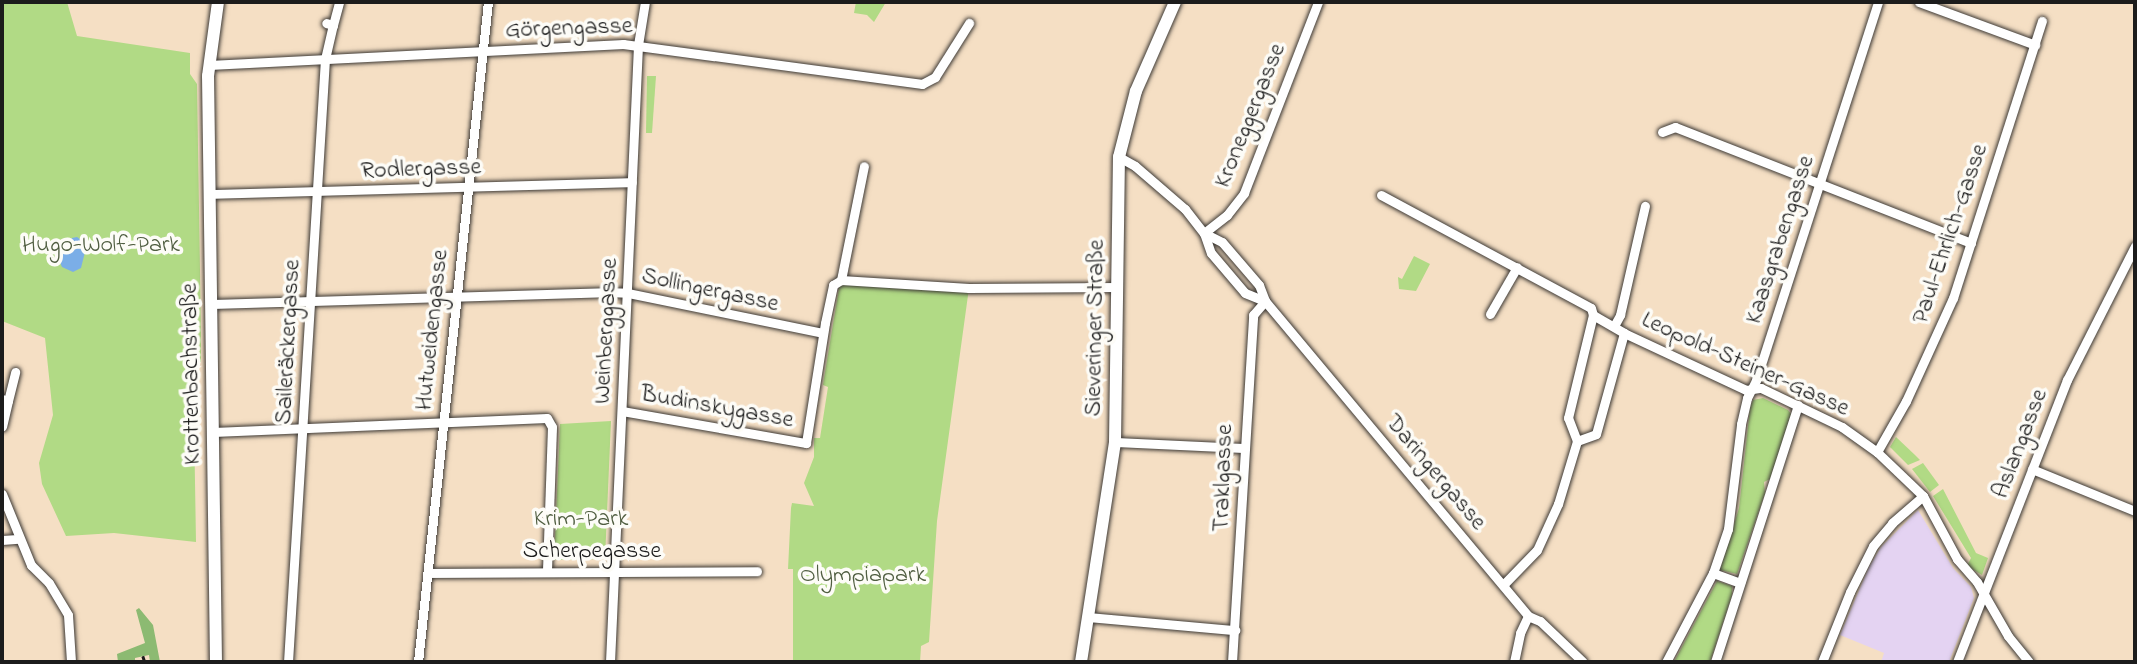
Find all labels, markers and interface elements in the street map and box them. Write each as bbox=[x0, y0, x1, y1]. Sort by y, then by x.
street label: Görgengasse bbox=[505, 12, 633, 46]
street label: Kroneggergasse bbox=[1209, 40, 1293, 192]
street label: Paul-Ehrlich-Gasse bbox=[1907, 140, 1995, 328]
street label: Kaasgrabengasse bbox=[1740, 152, 1822, 328]
street label: Rodlergasse bbox=[360, 154, 482, 186]
park label: Hugo-Wolf-Park bbox=[22, 232, 180, 260]
street label: Sieveringer Straße bbox=[1080, 239, 1112, 417]
street label: Hutweidengasse bbox=[410, 248, 456, 412]
street label: Weinberggasse bbox=[589, 257, 625, 405]
street label: Saileräckergasse bbox=[270, 259, 308, 425]
street label: Sollingergasse bbox=[639, 262, 781, 320]
street label: Krottenbachstraße bbox=[176, 283, 208, 465]
street label: Leopold-Steiner-Gasse bbox=[1637, 306, 1853, 424]
street label: Budinskygasse bbox=[638, 380, 796, 436]
street label: Aslangasse bbox=[1987, 385, 2055, 503]
street label: Daringergasse bbox=[1378, 409, 1492, 537]
street label: Traklgasse bbox=[1208, 424, 1240, 532]
park label: Krim-Park bbox=[534, 506, 628, 534]
street label: Scherpegasse bbox=[523, 538, 661, 566]
park label: Olympiapark bbox=[800, 562, 926, 590]

